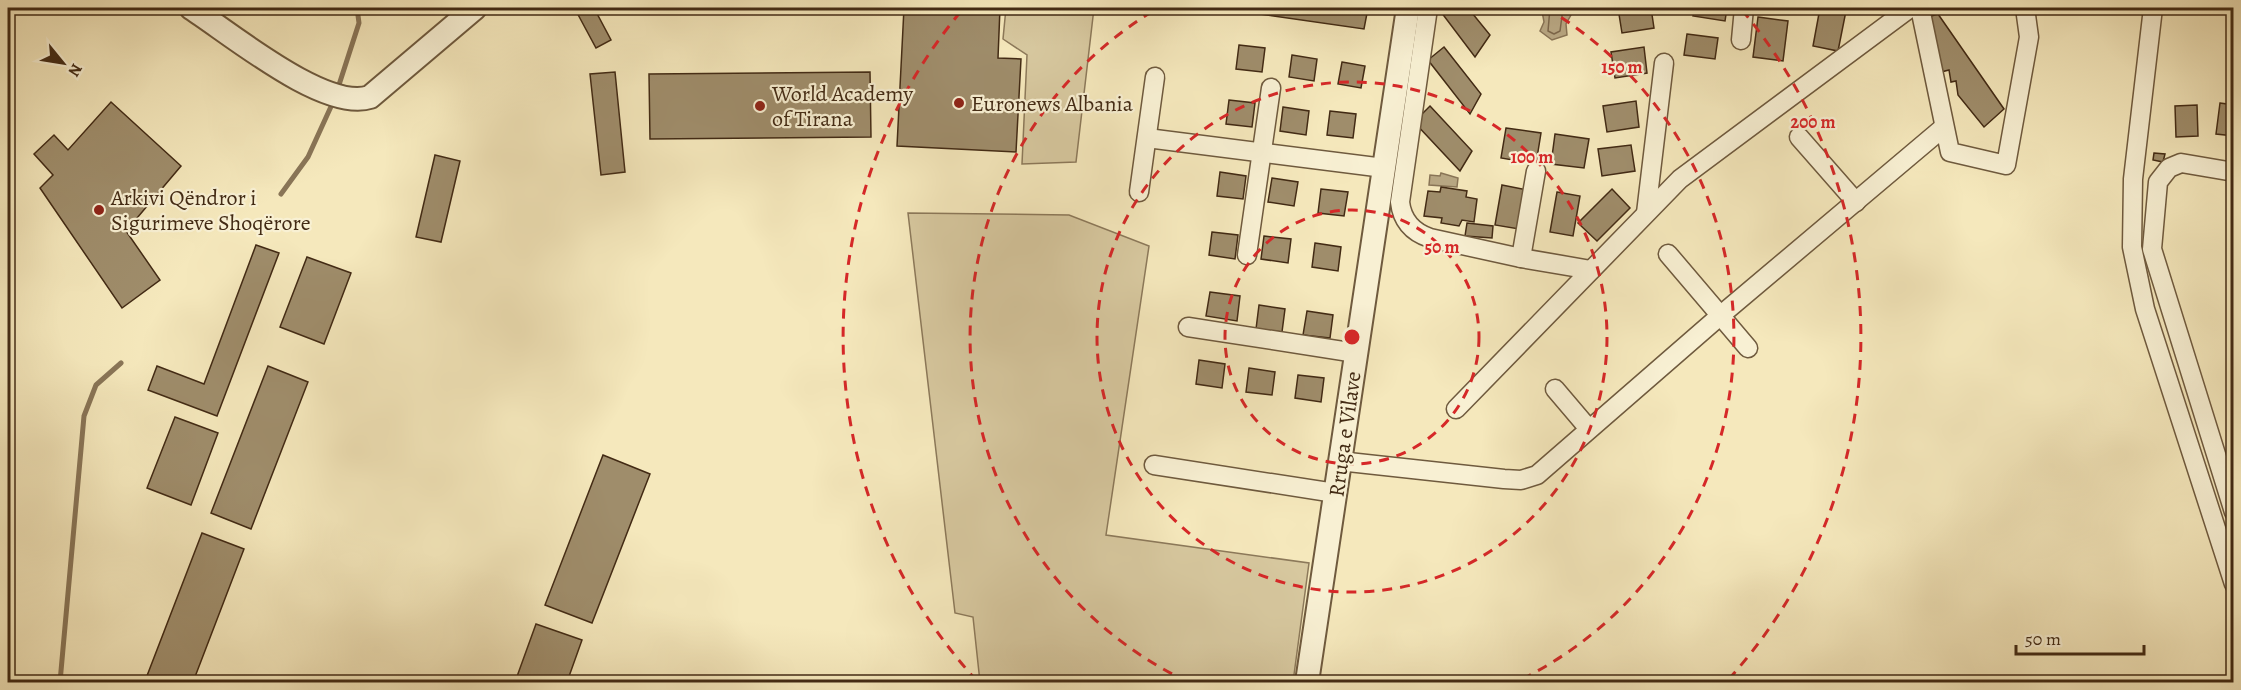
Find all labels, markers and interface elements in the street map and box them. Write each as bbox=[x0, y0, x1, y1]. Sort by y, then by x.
north arrow bbox=[33, 33, 93, 93]
text: 150 m bbox=[1601, 55, 1643, 79]
text: N bbox=[63, 59, 88, 81]
place label: World Academy of Tirana bbox=[771, 79, 913, 134]
place label: Euronews Albania bbox=[971, 89, 1134, 119]
marker: Euronews Albania bbox=[952, 96, 966, 110]
marker: World Academy of Tirana bbox=[753, 99, 767, 113]
text: 200 m bbox=[1790, 110, 1836, 134]
text: 100 m bbox=[1511, 145, 1553, 169]
place label: Arkivi Qëndror i Sigurimeve Shoqërore bbox=[110, 183, 311, 238]
marker: Arkivi Qëndror i Sigurimeve Shoqërore bbox=[92, 203, 106, 217]
text: 50 m bbox=[1425, 235, 1459, 259]
centre of rings bbox=[1342, 327, 1362, 347]
street label: Rruga e Vilave bbox=[1321, 369, 1369, 499]
scale bar bbox=[2016, 618, 2144, 656]
text: 50 m bbox=[2025, 627, 2061, 651]

